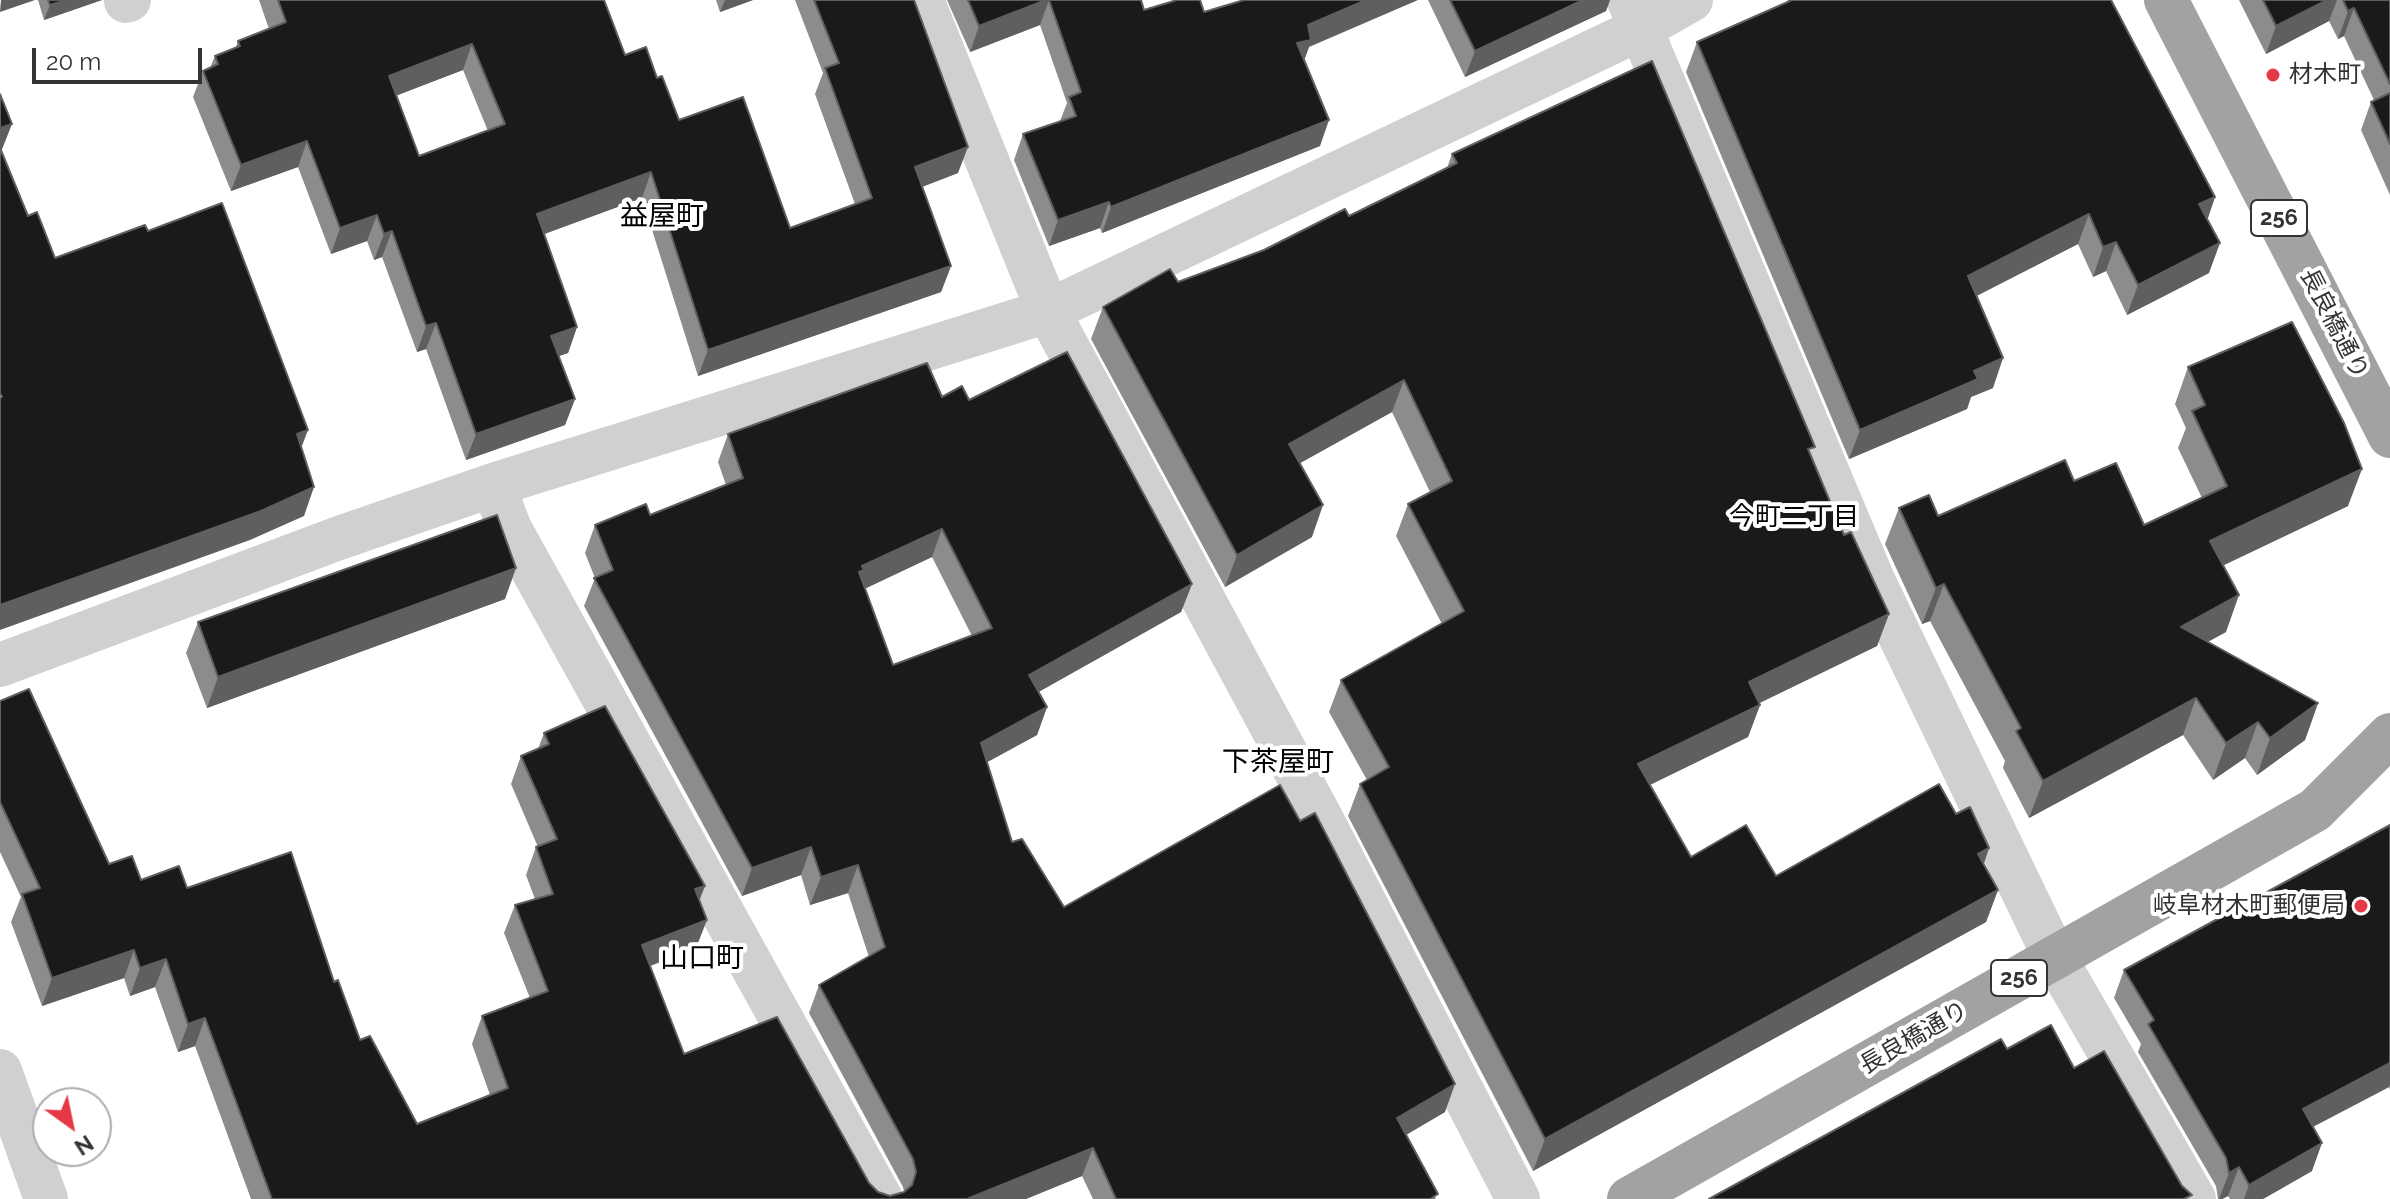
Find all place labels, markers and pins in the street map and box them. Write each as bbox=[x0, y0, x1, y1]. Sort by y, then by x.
place label: 材木町 bbox=[2289, 61, 2361, 89]
marker: 材木町 bbox=[2264, 66, 2282, 84]
place label: 岐阜材木町郵便局 bbox=[2153, 892, 2345, 920]
marker: 岐阜材木町郵便局 bbox=[2352, 897, 2370, 915]

